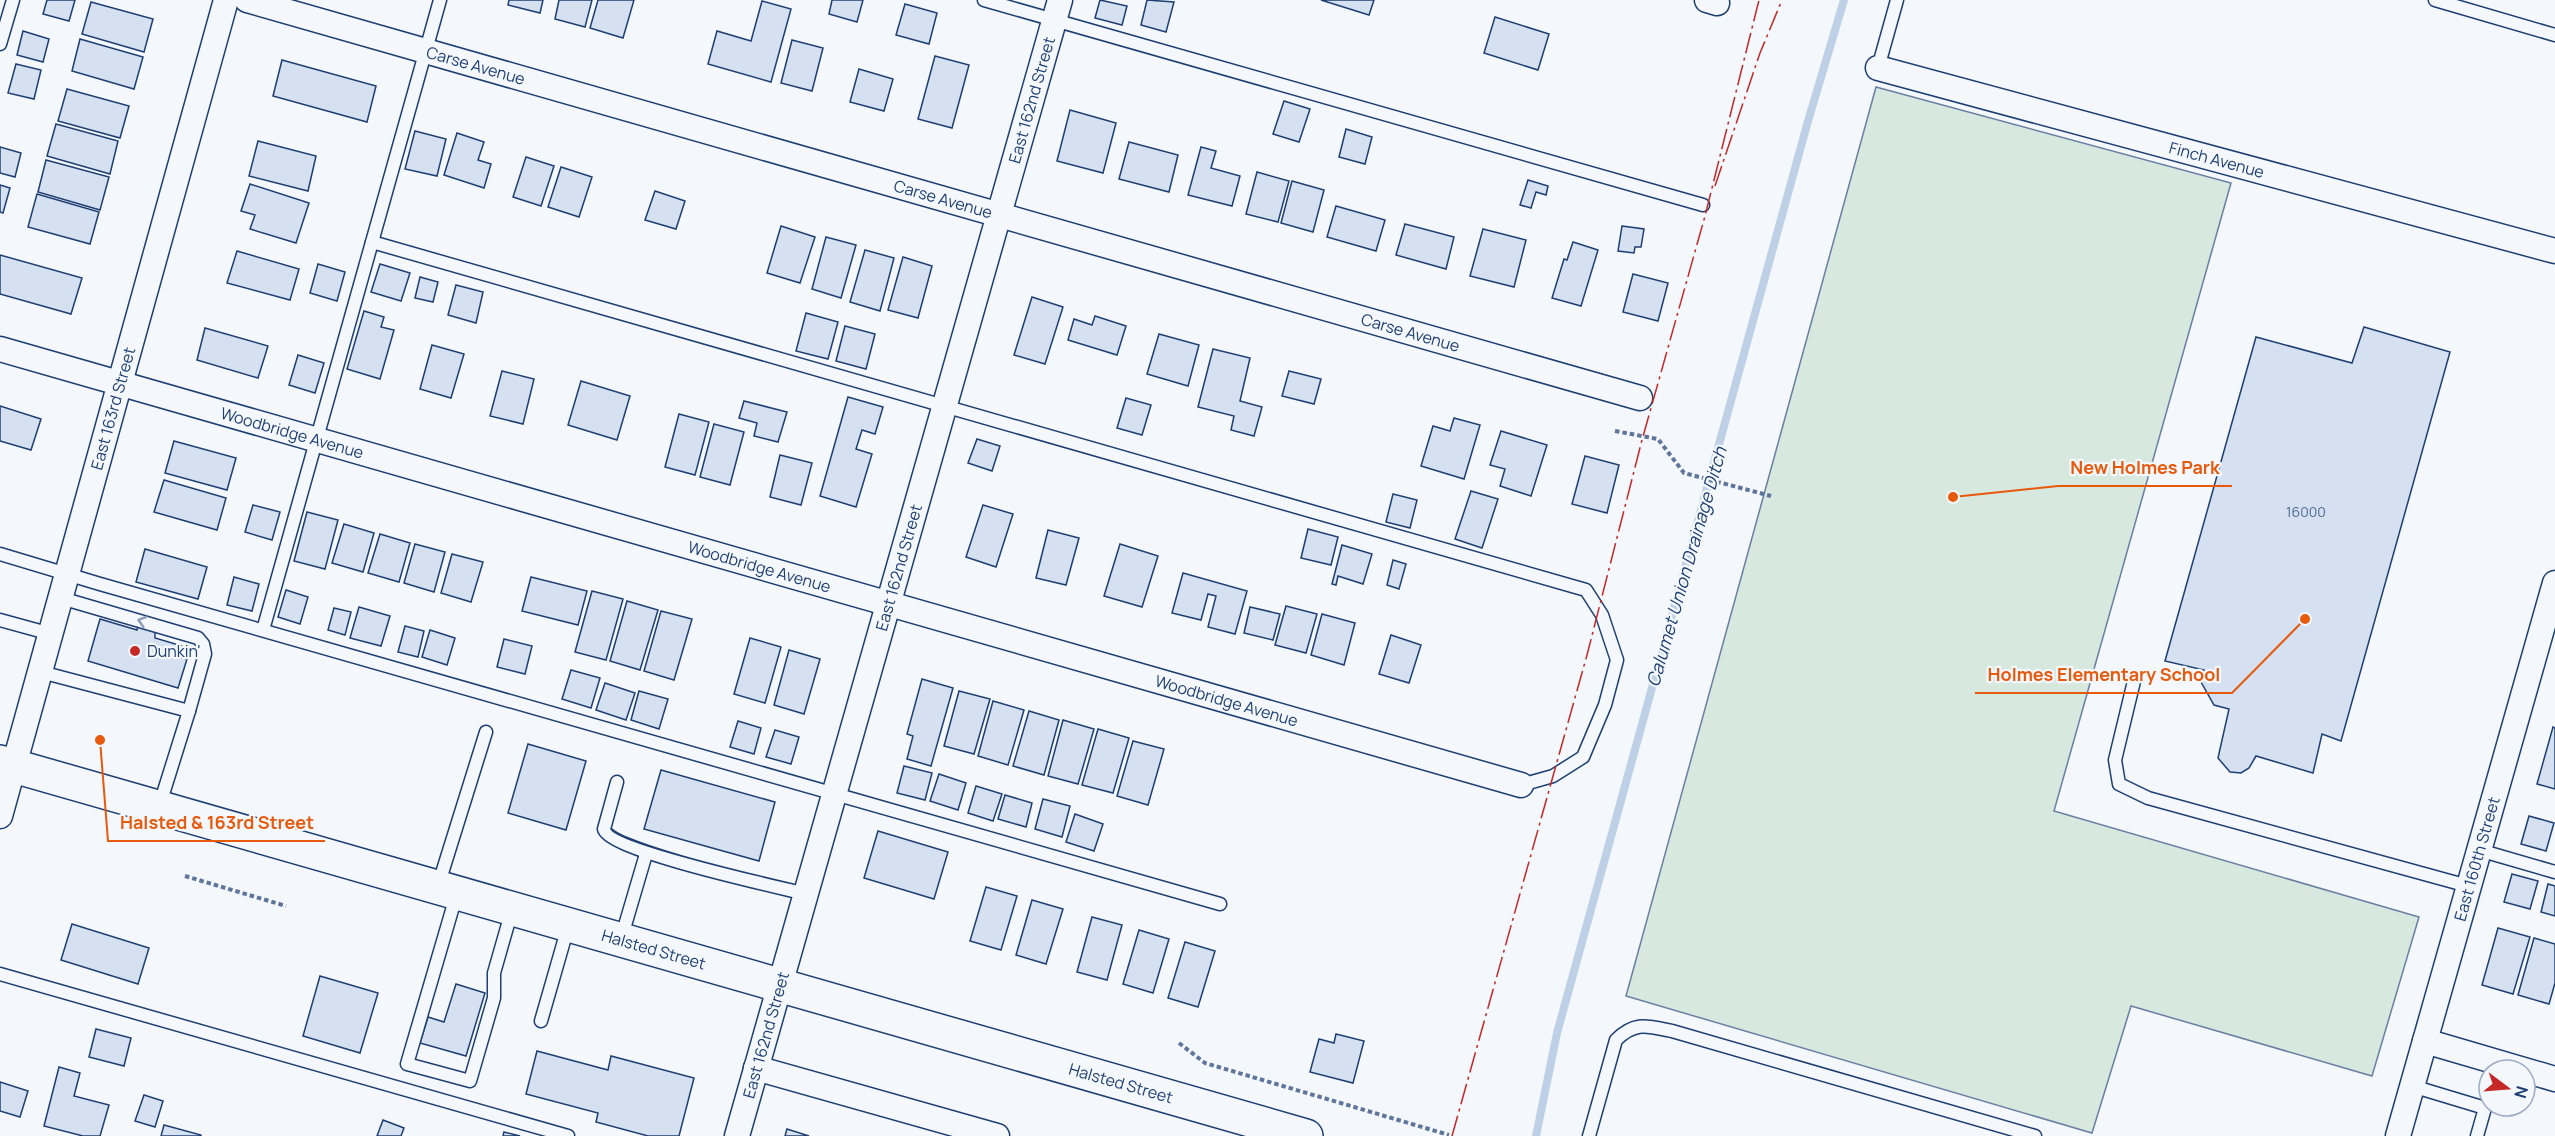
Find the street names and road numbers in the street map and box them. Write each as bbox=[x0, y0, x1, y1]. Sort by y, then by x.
street label: East 162nd Street bbox=[1003, 34, 1060, 166]
street label: Carse Avenue bbox=[424, 41, 528, 90]
street label: Finch Avenue bbox=[2167, 136, 2267, 183]
street label: Carse Avenue bbox=[891, 174, 995, 223]
street label: Carse Avenue bbox=[1359, 308, 1462, 357]
street label: East 163rd Street bbox=[85, 344, 140, 472]
street label: Woodbridge Avenue bbox=[218, 402, 366, 464]
street label: East 162nd Street bbox=[870, 502, 927, 633]
street label: Woodbridge Avenue bbox=[685, 536, 833, 598]
street label: Woodbridge Avenue bbox=[1153, 670, 1301, 732]
street label: East 160th Street bbox=[2449, 794, 2505, 924]
street label: Halsted Street bbox=[599, 924, 708, 975]
street label: East 162nd Street bbox=[737, 969, 794, 1101]
street label: Halsted Street bbox=[1066, 1058, 1175, 1108]

